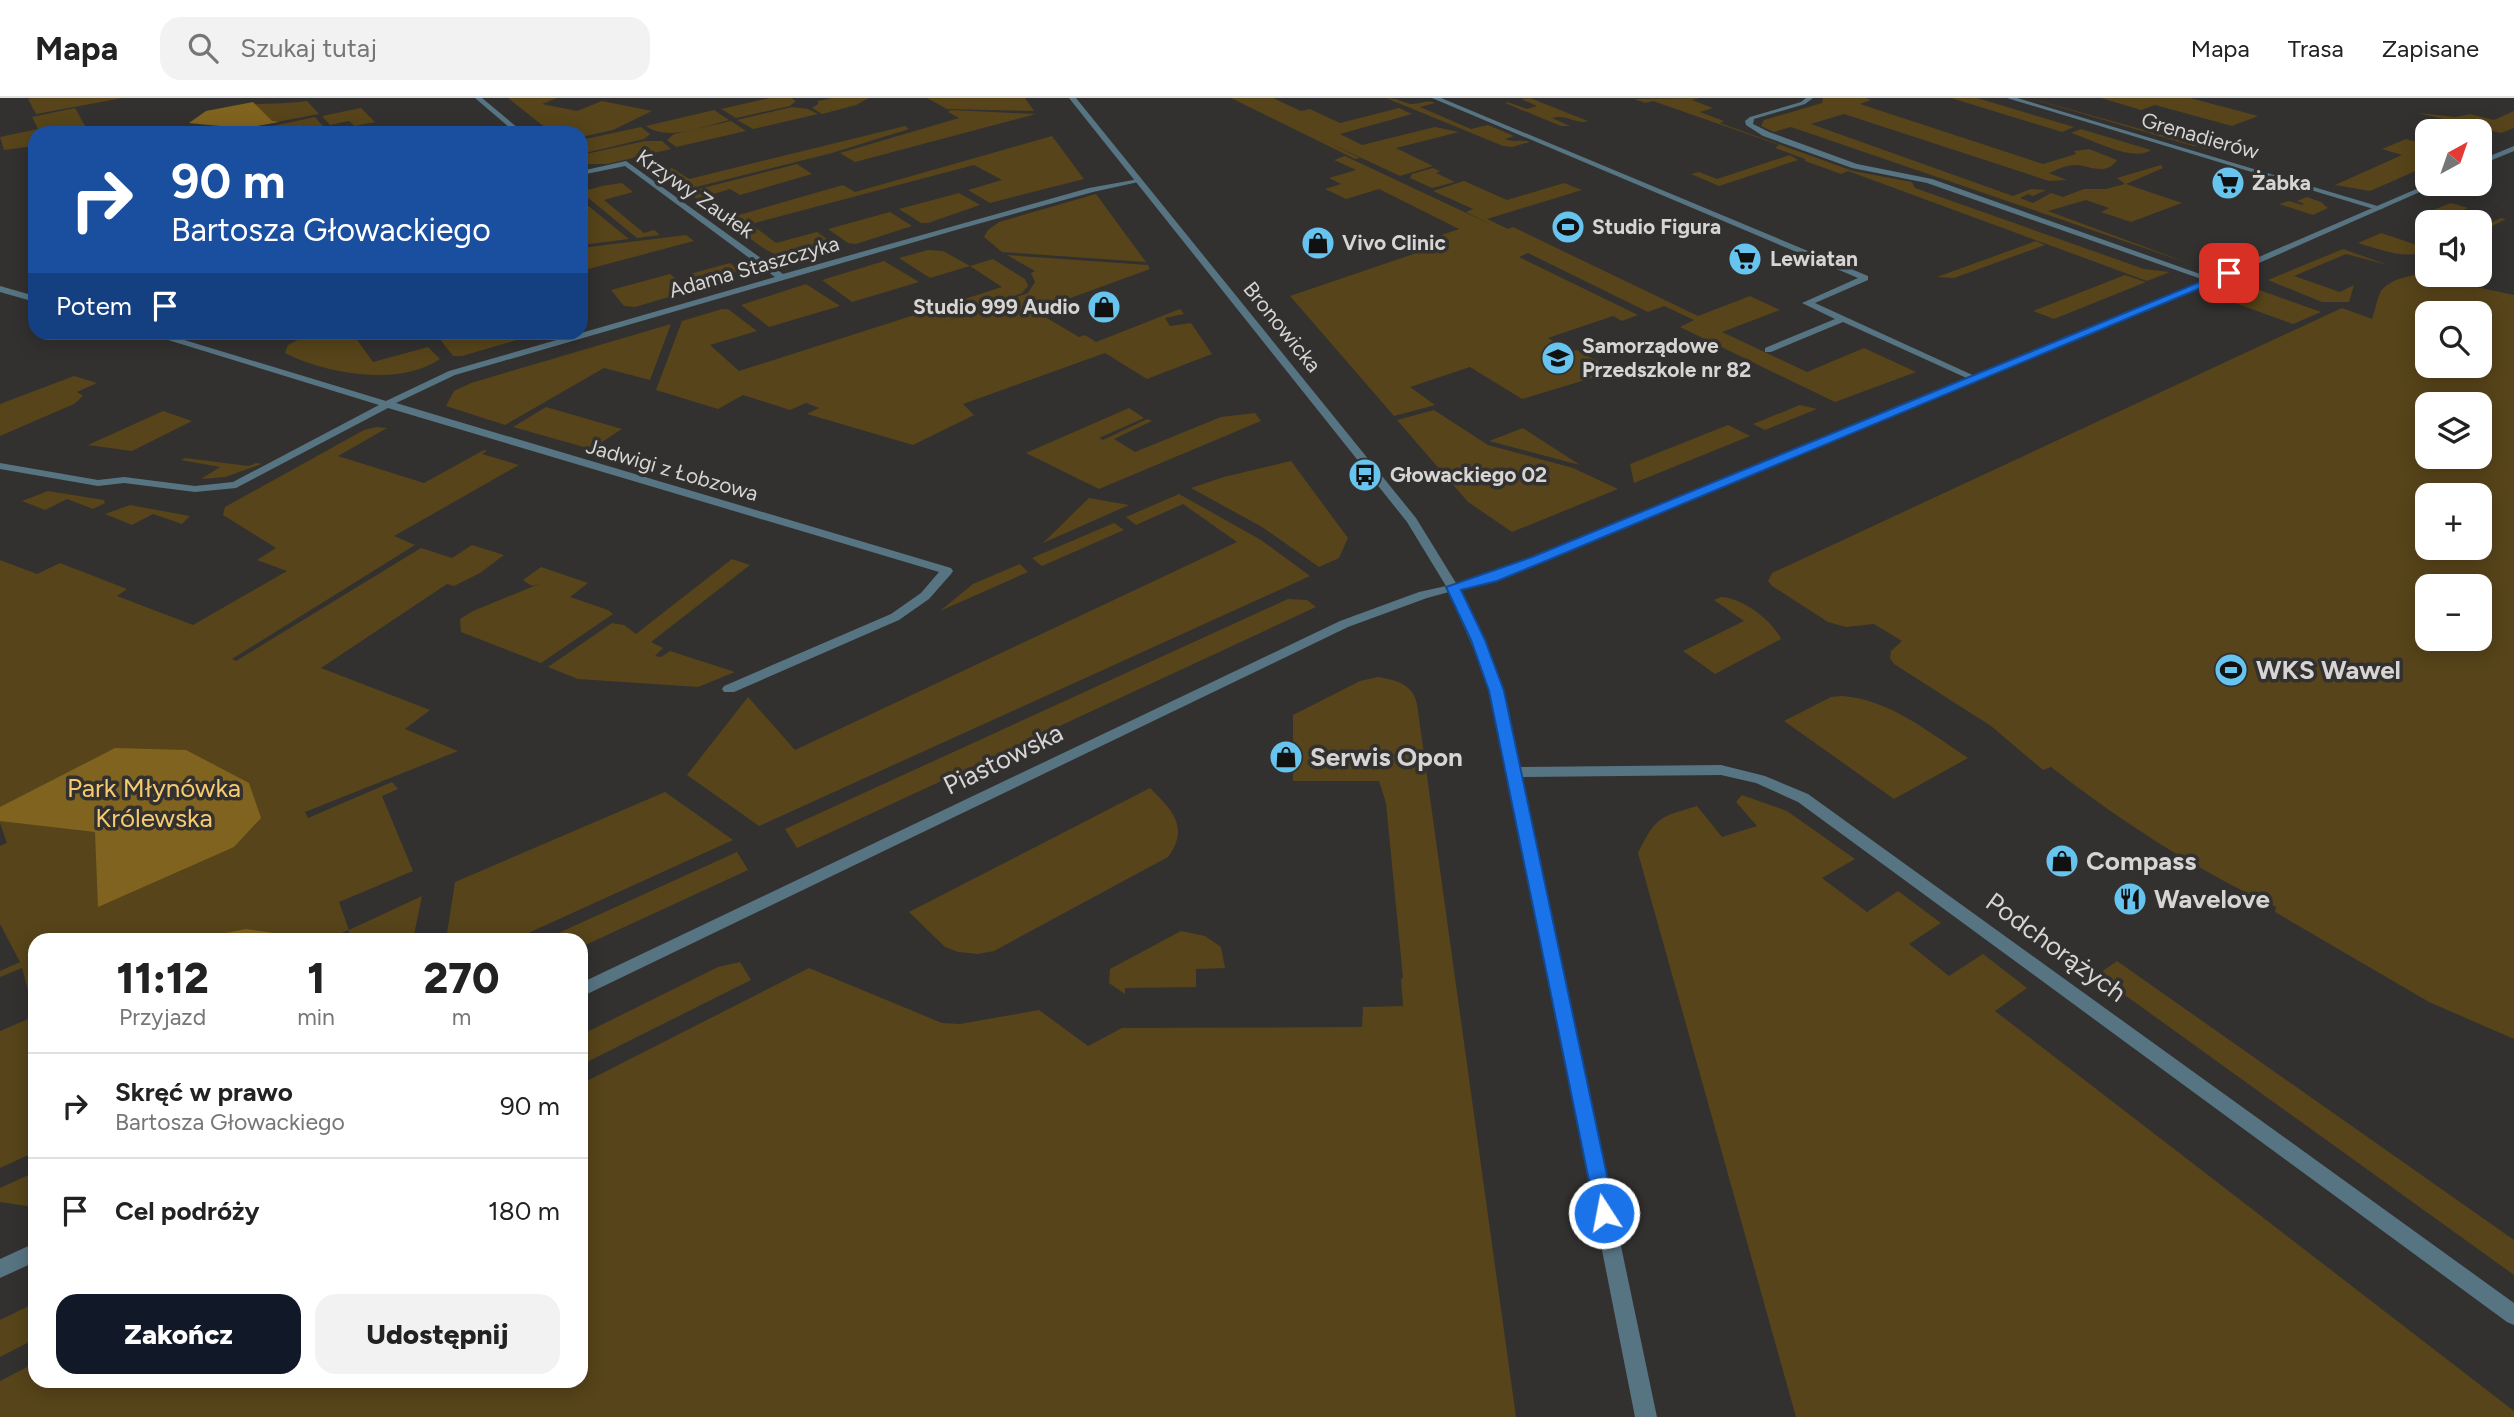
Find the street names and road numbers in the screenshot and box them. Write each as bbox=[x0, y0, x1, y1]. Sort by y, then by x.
street label: Grenadierów bbox=[2139, 107, 2262, 164]
street label: Krzywy Zaułek bbox=[632, 144, 759, 244]
street label: Adama Staszczyka bbox=[666, 230, 842, 303]
street label: Bronowicka bbox=[1238, 276, 1326, 377]
street label: Jadwigi z Łobzowa bbox=[583, 433, 761, 506]
street label: Piastowska bbox=[938, 716, 1068, 802]
street label: Podchorążych bbox=[1980, 885, 2132, 1009]

